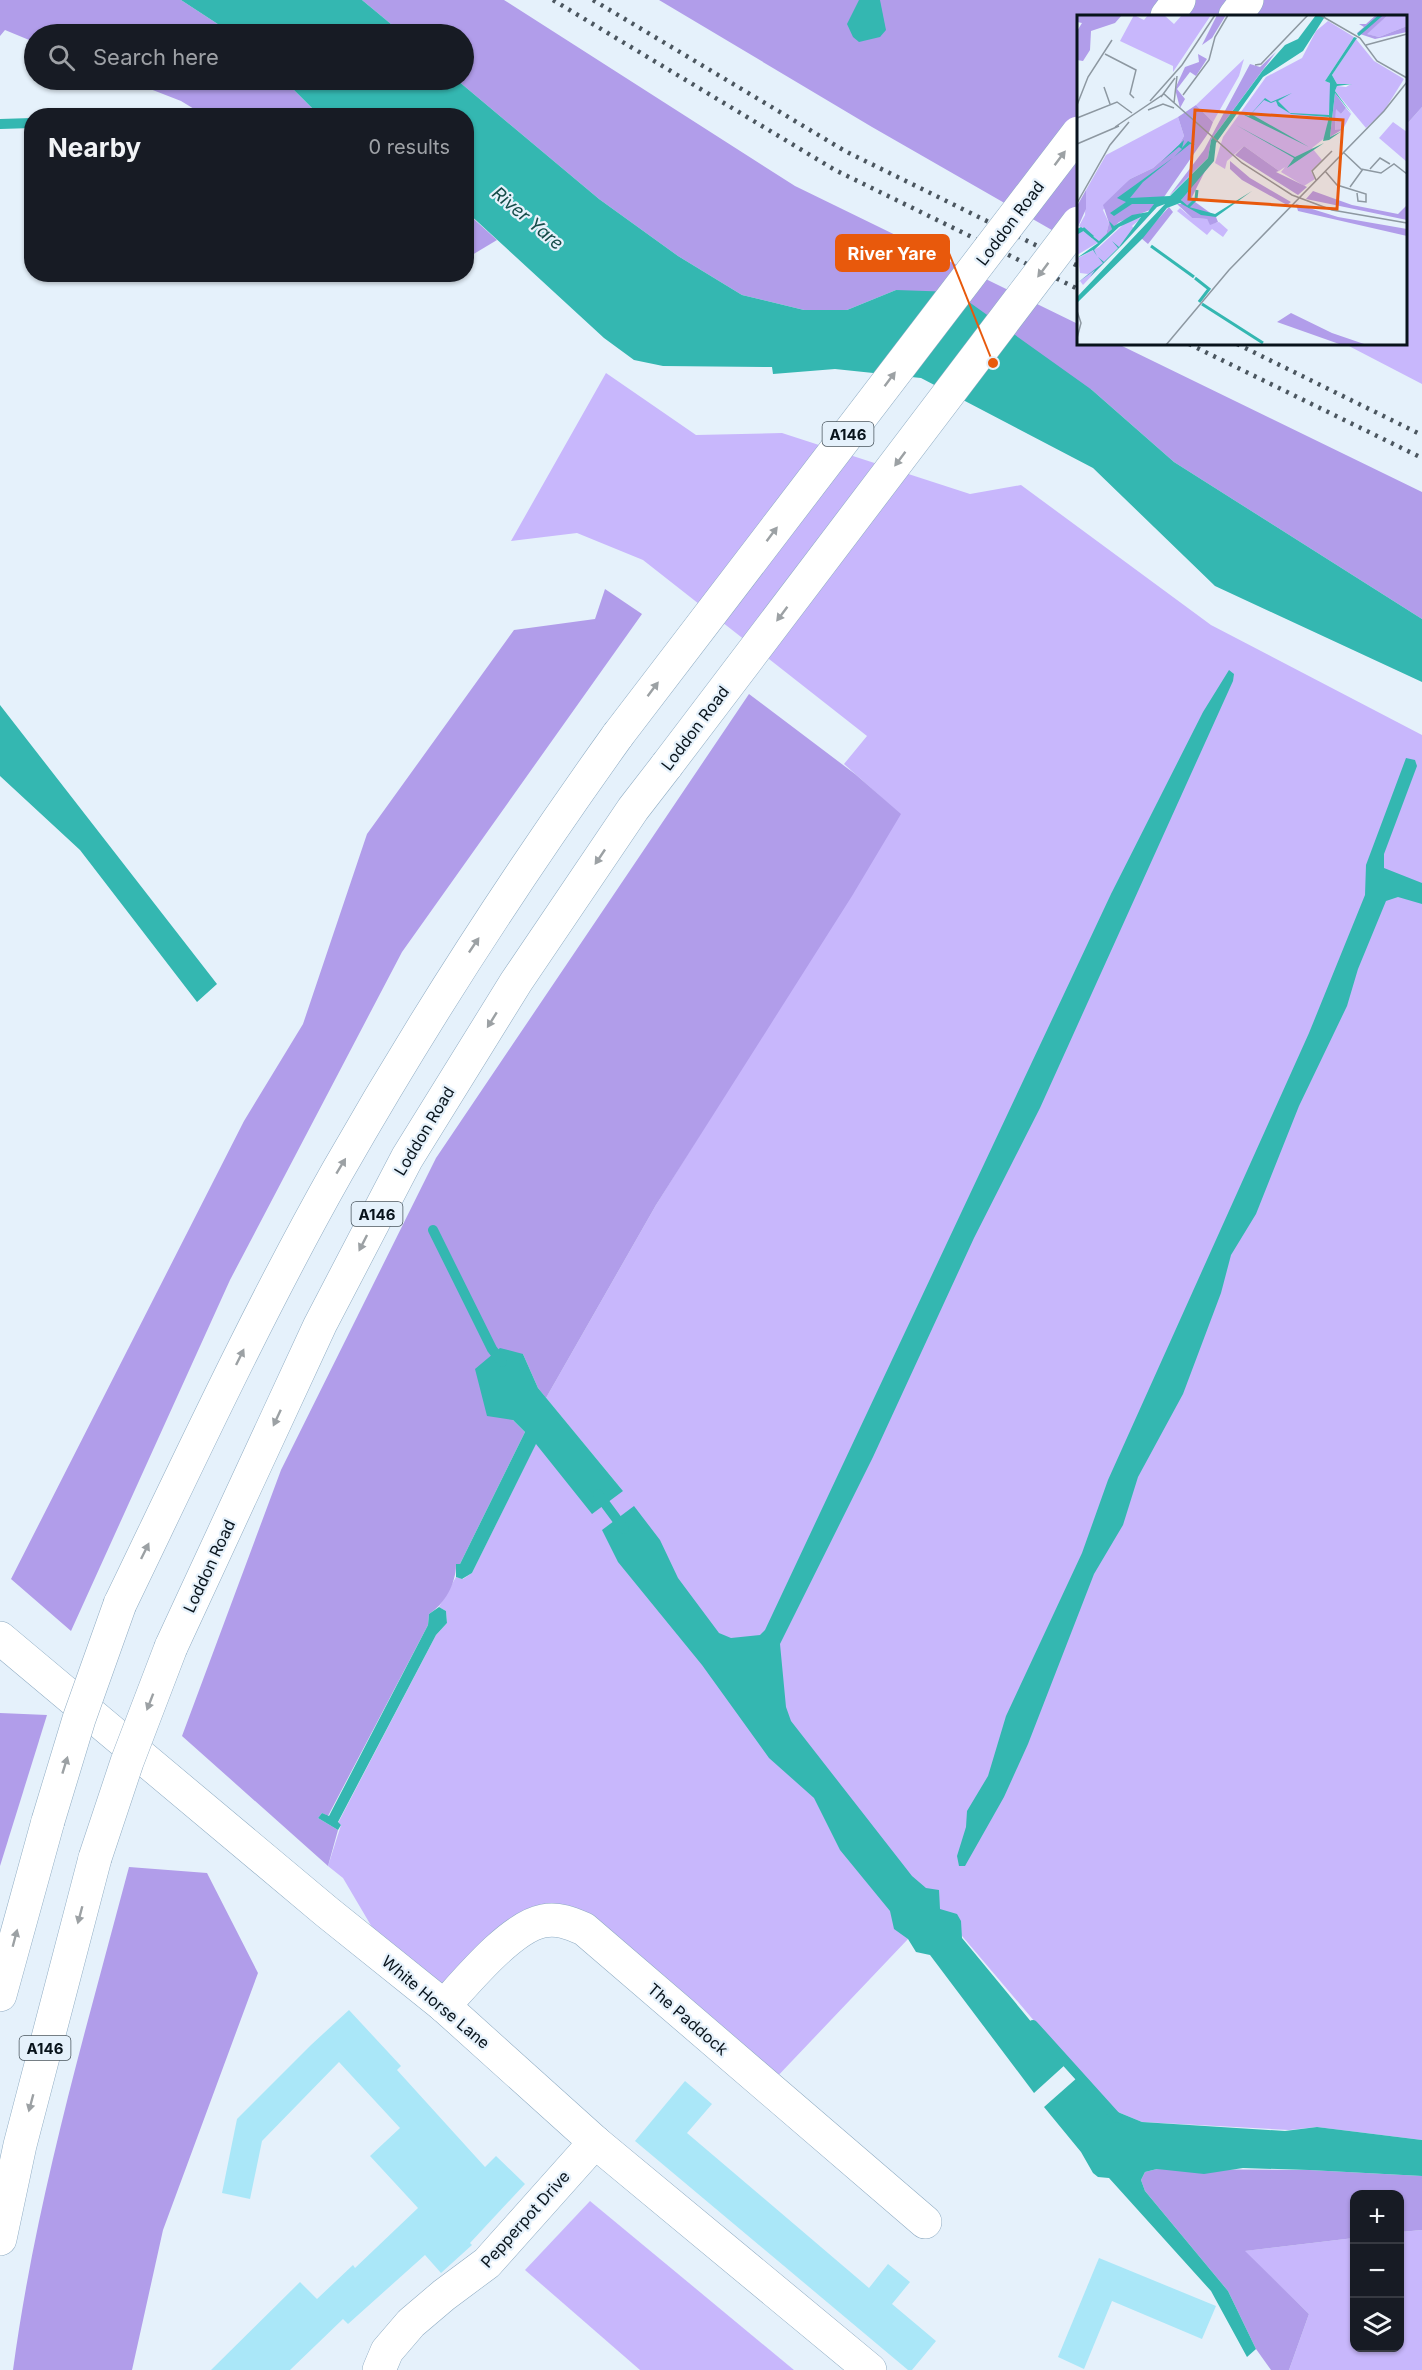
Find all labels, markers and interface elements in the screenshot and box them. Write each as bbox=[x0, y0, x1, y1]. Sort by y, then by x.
inset map bbox=[1077, 15, 1407, 345]
search box bbox=[24, 24, 474, 90]
icon: search bbox=[45, 41, 78, 74]
text: Search here bbox=[93, 44, 219, 70]
text: Nearby bbox=[48, 132, 141, 163]
text: 0 results bbox=[368, 135, 450, 159]
one-way arrow bbox=[1053, 150, 1065, 165]
street label: Loddon Road bbox=[972, 177, 1048, 269]
water label: River Yare bbox=[488, 182, 568, 254]
callout: River Yare bbox=[836, 235, 949, 271]
text: River Yare bbox=[848, 243, 937, 264]
one-way arrow bbox=[1037, 262, 1049, 278]
one-way arrow bbox=[884, 372, 896, 387]
road number: A146 bbox=[822, 422, 874, 446]
one-way arrow bbox=[894, 450, 906, 466]
one-way arrow bbox=[765, 526, 778, 542]
one-way arrow bbox=[776, 606, 788, 622]
one-way arrow bbox=[647, 681, 660, 697]
street label: Loddon Road bbox=[657, 682, 733, 774]
one-way arrow bbox=[594, 849, 606, 865]
one-way arrow bbox=[468, 937, 479, 953]
one-way arrow bbox=[487, 1011, 498, 1028]
street label: Loddon Road bbox=[390, 1083, 458, 1179]
one-way arrow bbox=[336, 1157, 346, 1174]
road number: A146 bbox=[352, 1202, 403, 1226]
one-way arrow bbox=[358, 1234, 368, 1251]
one-way arrow bbox=[236, 1348, 245, 1365]
one-way arrow bbox=[273, 1409, 282, 1426]
street label: Loddon Road bbox=[179, 1516, 239, 1616]
one-way arrow bbox=[140, 1542, 150, 1560]
one-way arrow bbox=[145, 1693, 155, 1711]
one-way arrow bbox=[61, 1756, 70, 1774]
one-way arrow bbox=[75, 1906, 85, 1924]
one-way arrow bbox=[11, 1929, 21, 1947]
street label: White Horse Lane bbox=[378, 1951, 494, 2053]
street label: The Paddock bbox=[644, 1979, 732, 2059]
road number: A146 bbox=[20, 2036, 70, 2060]
one-way arrow bbox=[25, 2094, 35, 2112]
street label: Pepperpot Drive bbox=[476, 2166, 574, 2272]
map controls bbox=[1350, 2190, 1404, 2352]
button: + bbox=[1350, 2190, 1404, 2244]
button: − bbox=[1350, 2244, 1404, 2298]
button: layers bbox=[1350, 2298, 1404, 2352]

